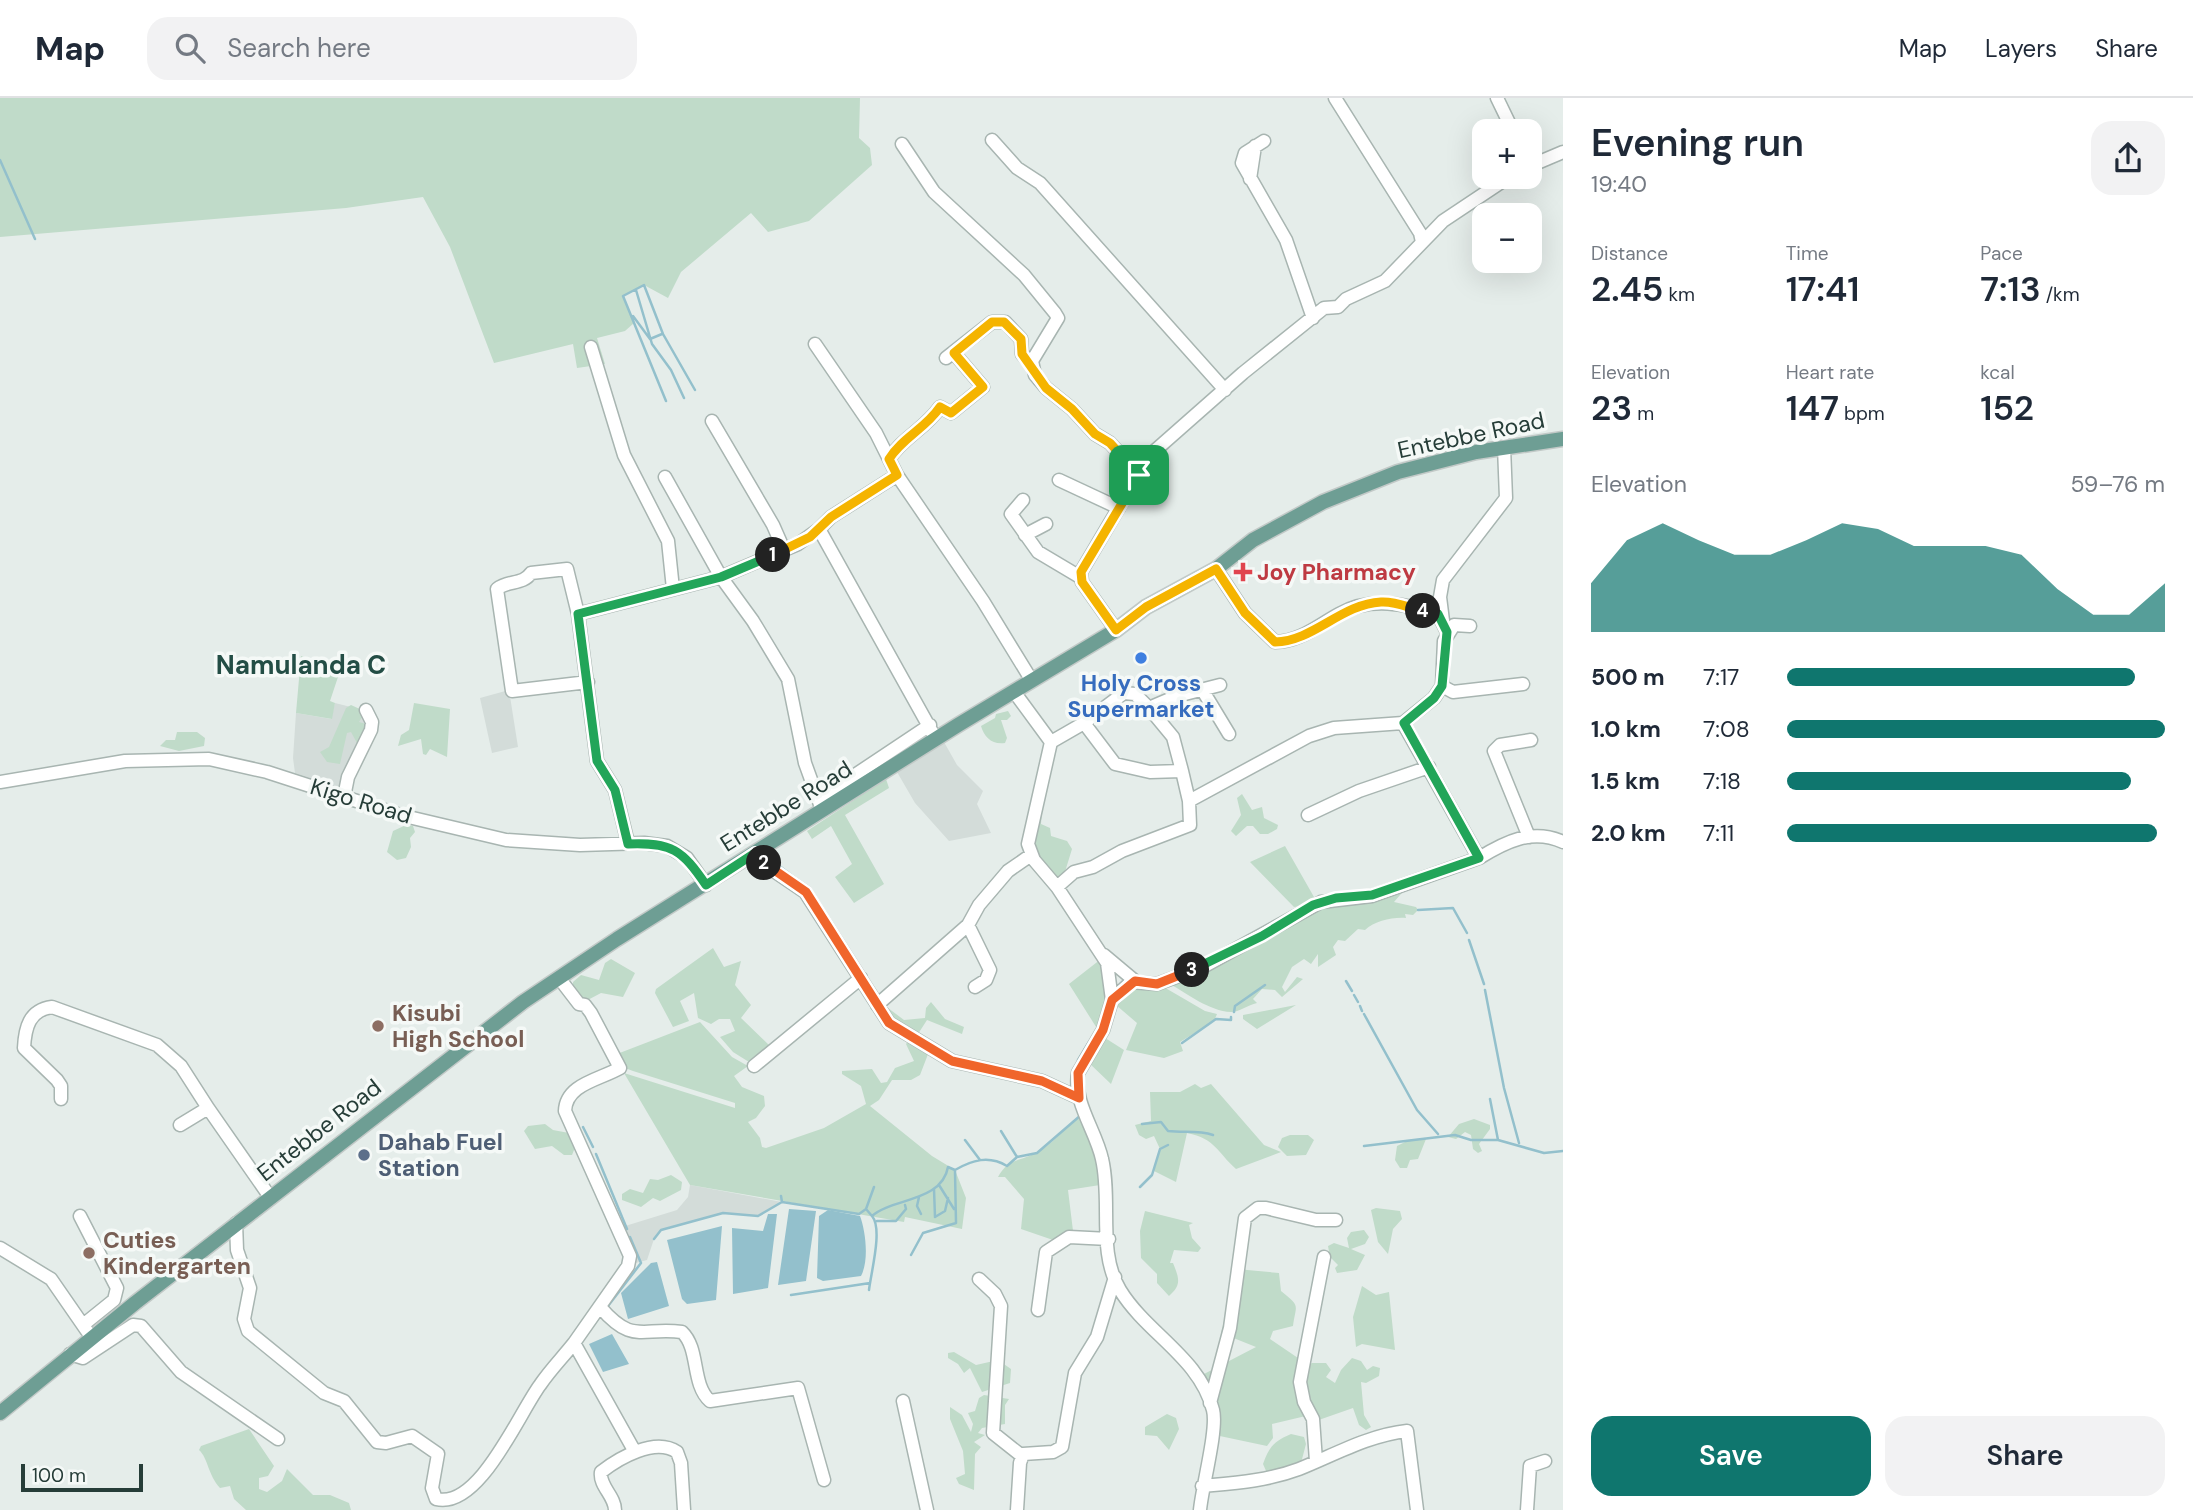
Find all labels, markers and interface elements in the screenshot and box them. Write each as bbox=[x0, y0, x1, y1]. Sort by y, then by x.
search box bbox=[147, 17, 637, 80]
text: Map bbox=[35, 27, 105, 70]
icon: search bbox=[171, 29, 209, 67]
text: Search here bbox=[227, 31, 371, 65]
text: Map bbox=[1899, 33, 1947, 64]
text: Layers bbox=[1985, 33, 2057, 64]
text: Share bbox=[2095, 33, 2158, 64]
text: Evening run bbox=[1591, 118, 1804, 168]
map controls bbox=[1472, 119, 1542, 273]
button: + bbox=[1472, 119, 1542, 189]
button: share bbox=[2091, 121, 2165, 195]
text: 19:40 bbox=[1591, 169, 1647, 199]
button: − bbox=[1472, 203, 1542, 273]
text: Distance bbox=[1591, 241, 1668, 266]
text: Time bbox=[1786, 241, 1829, 266]
text: Pace bbox=[1980, 241, 2023, 266]
text: 2.45 bbox=[1591, 266, 1663, 312]
text: 17:41 bbox=[1786, 266, 1859, 312]
text: 7:13 bbox=[1980, 266, 2041, 312]
text: km bbox=[1663, 282, 1695, 307]
text: /km bbox=[2041, 282, 2080, 307]
text: Elevation bbox=[1591, 360, 1670, 385]
text: Heart rate bbox=[1786, 360, 1874, 385]
text: kcal bbox=[1980, 360, 2015, 385]
text: 23 bbox=[1591, 385, 1632, 431]
text: 147 bbox=[1786, 385, 1839, 431]
text: 152 bbox=[1980, 385, 2034, 431]
text: m bbox=[1632, 401, 1654, 426]
text: bpm bbox=[1839, 401, 1885, 426]
street label: Entebbe Road bbox=[1395, 405, 1547, 465]
pin bbox=[1109, 445, 1169, 505]
icon: arrive bbox=[1120, 456, 1158, 494]
text: Elevation bbox=[1591, 469, 1687, 499]
text: 59–76 m bbox=[2070, 469, 2165, 499]
pin: 1 bbox=[756, 538, 790, 573]
text: 1 bbox=[769, 542, 776, 567]
place label: Joy Pharmacy bbox=[1257, 557, 1416, 587]
marker: Joy Pharmacy bbox=[1235, 564, 1251, 580]
pin: 4 bbox=[1406, 594, 1440, 628]
text: 4 bbox=[1416, 598, 1429, 623]
district label: Namulanda C bbox=[216, 648, 386, 682]
marker: Holy Cross Supermarket bbox=[1133, 650, 1149, 666]
text: 500 m bbox=[1591, 662, 1665, 692]
text: 7:17 bbox=[1703, 662, 1739, 692]
place label: Holy Cross Supermarket bbox=[1068, 668, 1214, 724]
text: 1.0 km bbox=[1591, 714, 1661, 744]
text: 7:08 bbox=[1703, 714, 1750, 744]
street label: Entebbe Road bbox=[715, 754, 857, 858]
text: 1.5 km bbox=[1591, 766, 1660, 796]
text: 7:18 bbox=[1703, 766, 1741, 796]
street label: Kigo Road bbox=[307, 771, 415, 831]
text: 2.0 km bbox=[1591, 818, 1666, 848]
text: 7:11 bbox=[1703, 818, 1734, 848]
pin: 2 bbox=[746, 846, 782, 880]
text: 2 bbox=[758, 850, 769, 875]
pin: 3 bbox=[1174, 952, 1210, 988]
text: 3 bbox=[1186, 957, 1197, 982]
place label: Kisubi High School bbox=[392, 998, 524, 1054]
marker: Kisubi High School bbox=[370, 1018, 386, 1034]
street label: Entebbe Road bbox=[251, 1072, 387, 1188]
place label: Dahab Fuel Station bbox=[378, 1127, 503, 1183]
marker: Dahab Fuel Station bbox=[356, 1147, 372, 1163]
place label: Cuties Kindergarten bbox=[103, 1225, 251, 1281]
marker: Cuties Kindergarten bbox=[81, 1245, 97, 1261]
button: Save bbox=[1591, 1416, 1871, 1496]
button: Share bbox=[1885, 1416, 2165, 1496]
scale bar bbox=[21, 1461, 144, 1493]
text: 100 m bbox=[32, 1463, 86, 1488]

